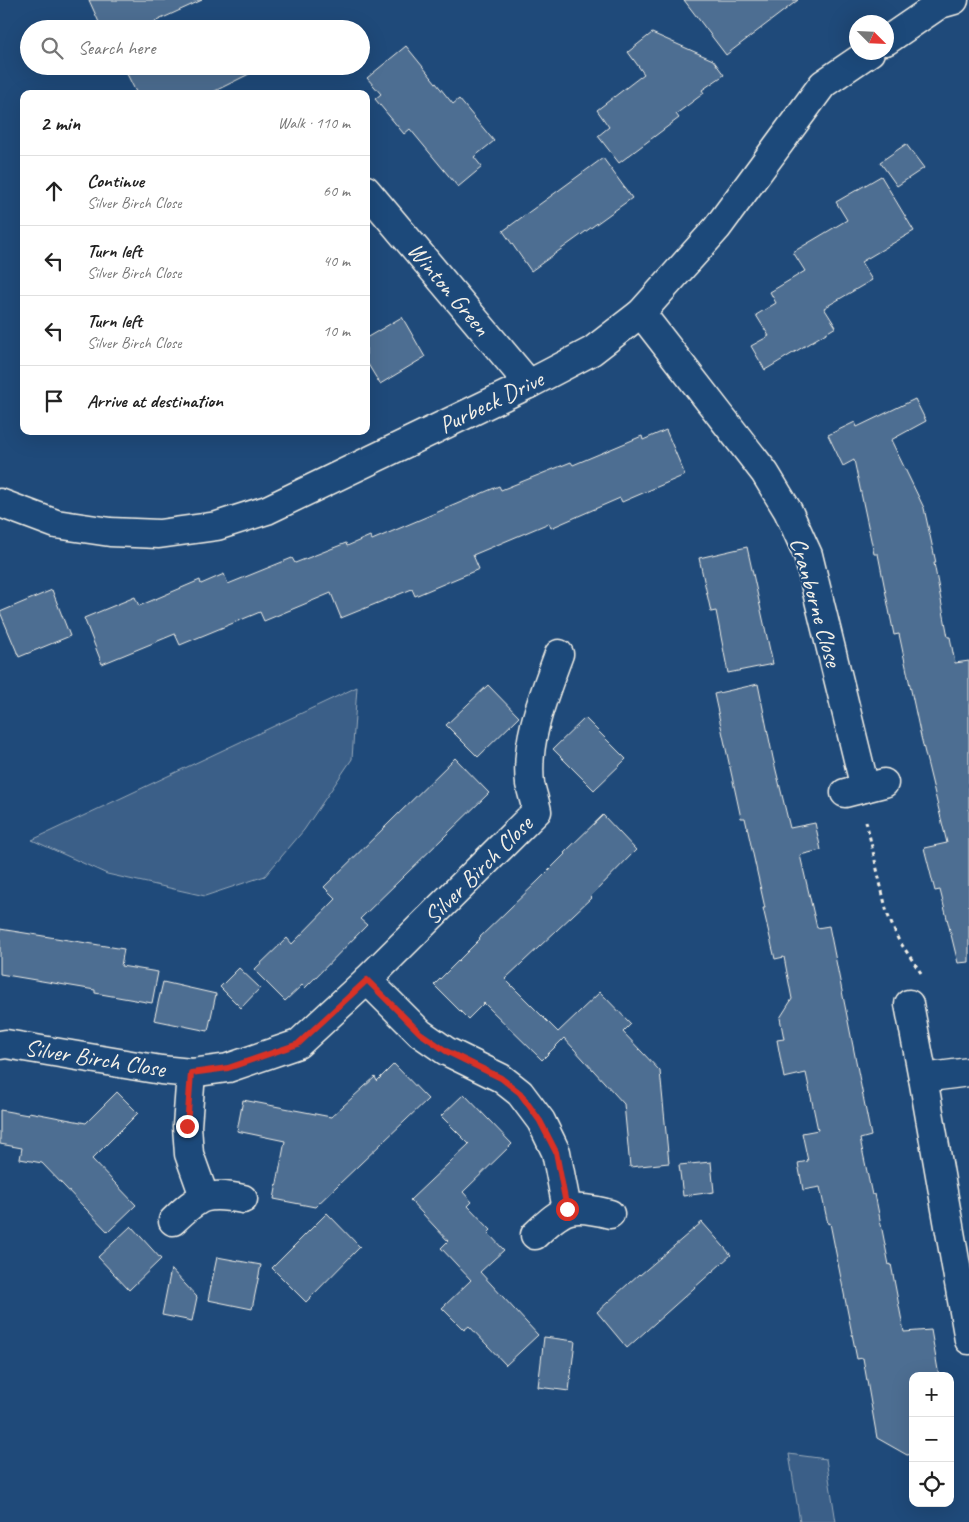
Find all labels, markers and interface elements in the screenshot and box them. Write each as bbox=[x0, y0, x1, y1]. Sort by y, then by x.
north arrow bbox=[849, 15, 894, 60]
search box bbox=[20, 20, 370, 75]
icon: search bbox=[38, 34, 66, 62]
text: Search here bbox=[78, 36, 155, 60]
text: 2 min bbox=[40, 110, 80, 136]
text: Walk · 110 m bbox=[278, 113, 350, 133]
text: Continue bbox=[87, 169, 144, 193]
icon: ahead bbox=[40, 177, 68, 205]
text: 60 m bbox=[323, 181, 350, 201]
text: Silver Birch Close bbox=[87, 193, 181, 213]
street label: Winton Green bbox=[401, 236, 497, 342]
text: Turn left bbox=[87, 239, 142, 263]
icon: left bbox=[40, 247, 68, 275]
text: 40 m bbox=[323, 251, 350, 271]
text: Silver Birch Close bbox=[87, 263, 181, 283]
text: Turn left bbox=[87, 309, 142, 333]
icon: left bbox=[40, 317, 68, 345]
text: 10 m bbox=[323, 321, 350, 341]
text: Silver Birch Close bbox=[87, 333, 181, 353]
street label: Purbeck Drive bbox=[434, 363, 550, 440]
icon: arrive bbox=[40, 387, 68, 415]
text: Arrive at destination bbox=[87, 389, 223, 413]
street label: Cranborne Close bbox=[783, 534, 849, 672]
street label: Silver Birch Close bbox=[417, 808, 540, 931]
street label: Silver Birch Close bbox=[23, 1032, 169, 1084]
route end bbox=[176, 1115, 199, 1138]
route start bbox=[556, 1198, 579, 1221]
map controls bbox=[909, 1372, 954, 1507]
button: + bbox=[909, 1372, 954, 1417]
button: − bbox=[909, 1417, 954, 1462]
button: locate bbox=[909, 1462, 954, 1507]

